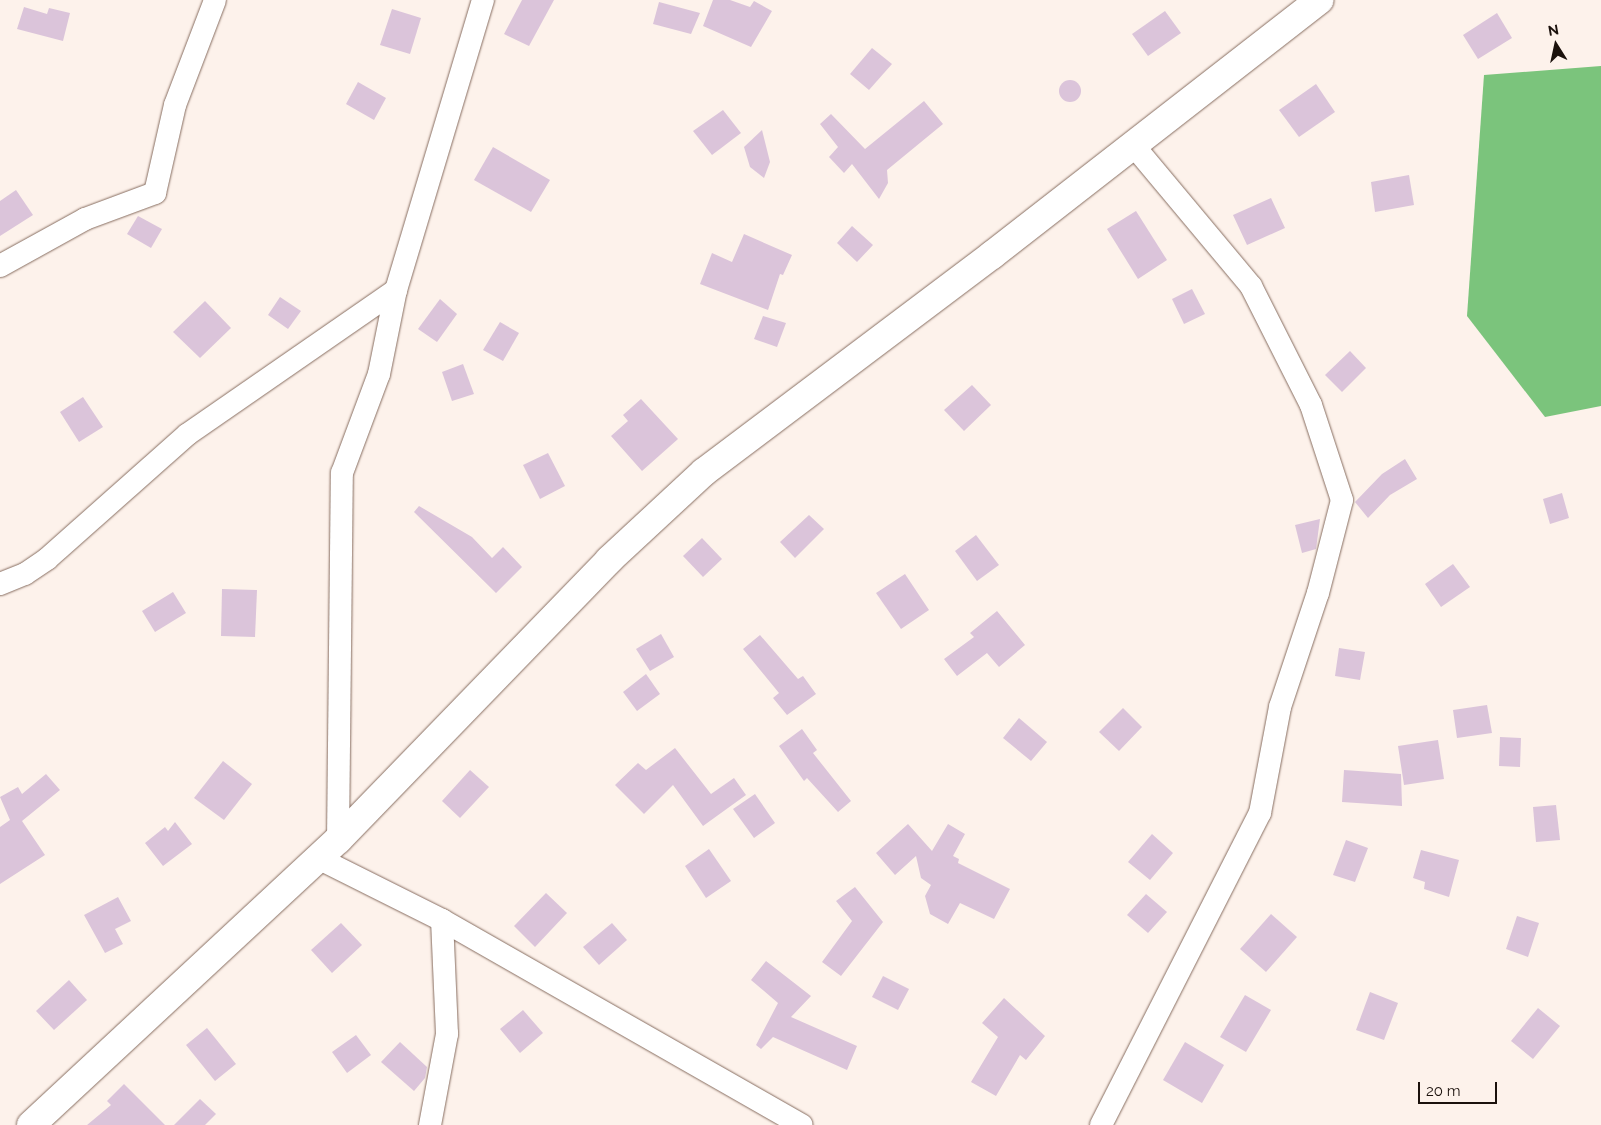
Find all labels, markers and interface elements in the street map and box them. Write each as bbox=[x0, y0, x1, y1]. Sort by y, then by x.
north arrow bbox=[1531, 20, 1581, 70]
text: N bbox=[1547, 21, 1560, 39]
scale bar bbox=[1421, 1072, 1500, 1104]
text: 20 m bbox=[1426, 1082, 1461, 1100]

